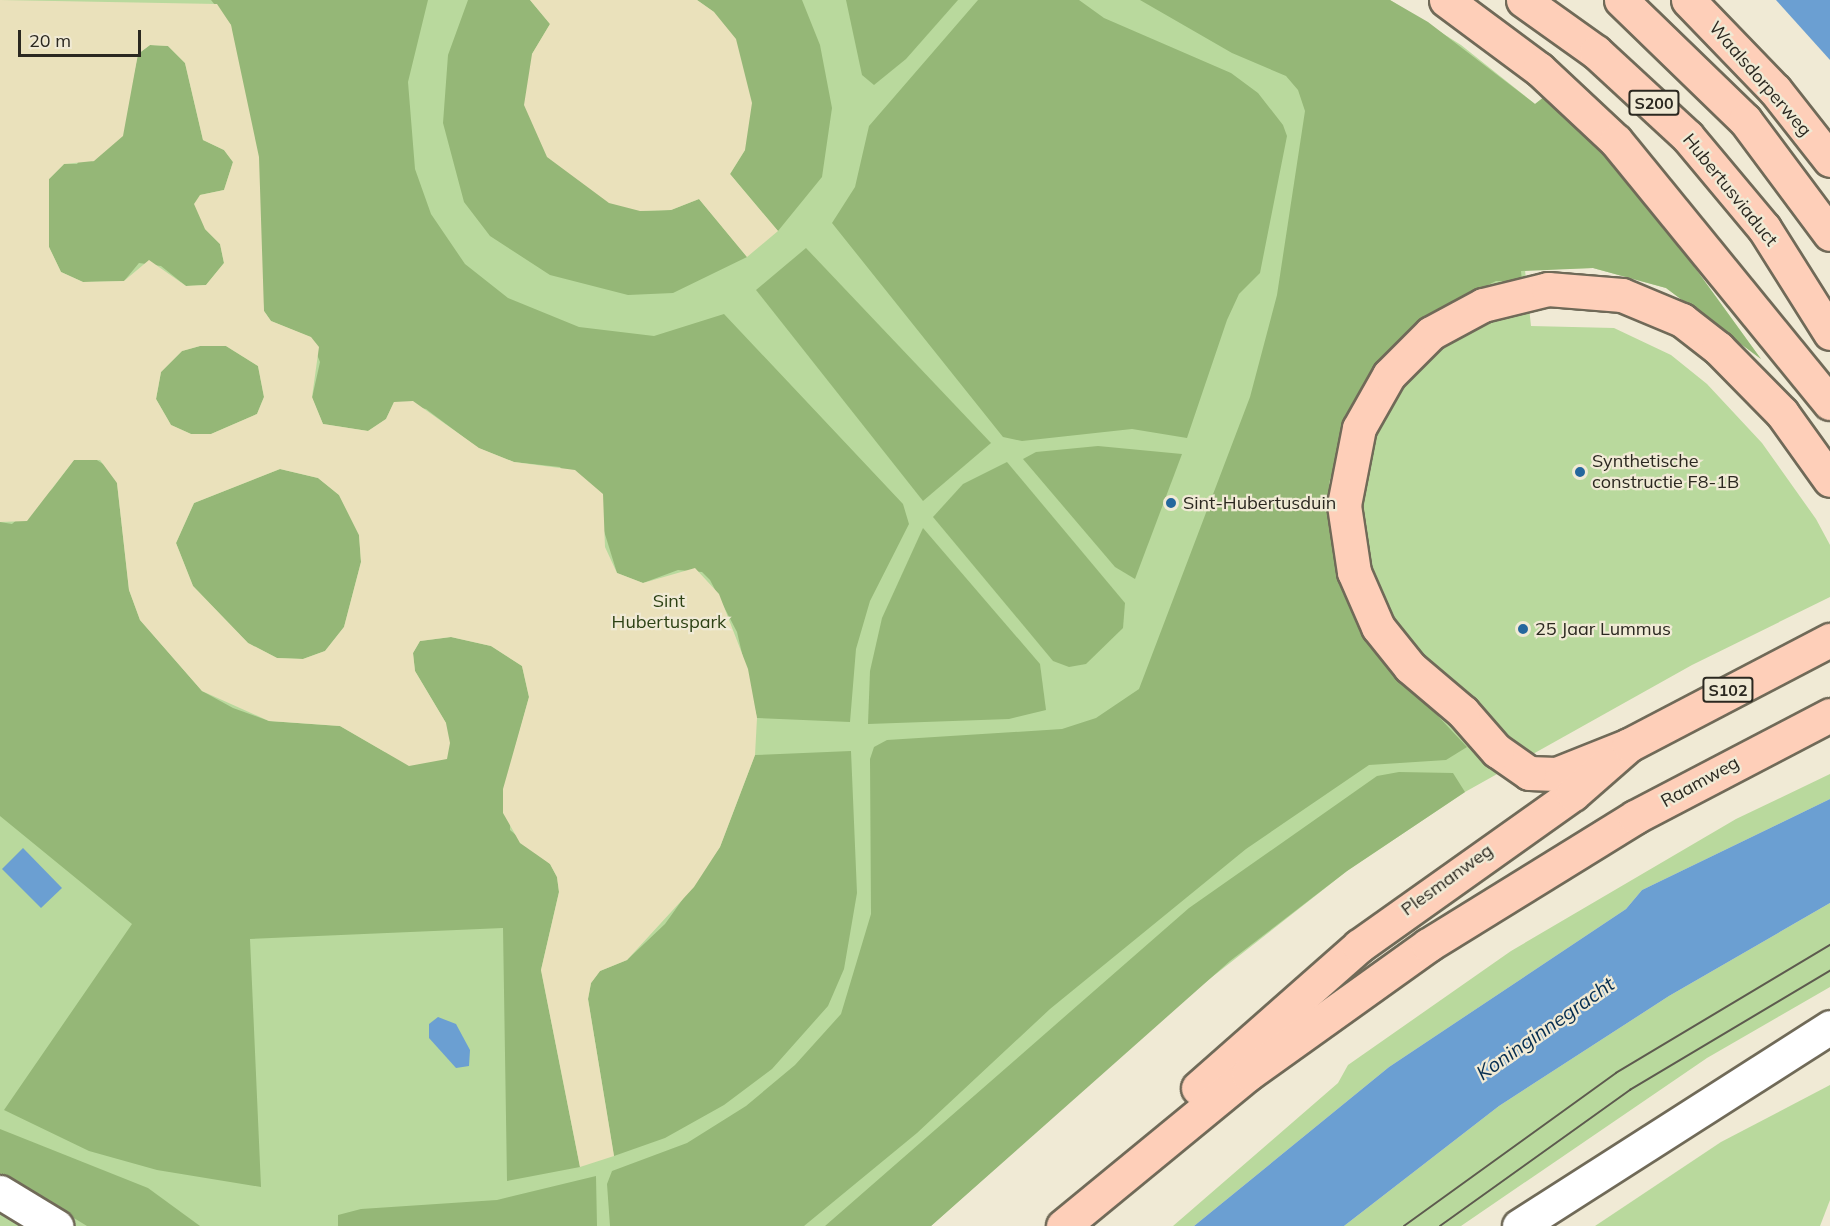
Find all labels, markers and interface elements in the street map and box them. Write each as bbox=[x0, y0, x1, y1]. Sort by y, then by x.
street label: Waalsdorperweg bbox=[1704, 17, 1816, 141]
scale bar bbox=[21, 18, 144, 56]
text: 20 m bbox=[29, 29, 71, 52]
road number: S200 bbox=[1627, 90, 1681, 116]
street label: Hubertusviaduct bbox=[1678, 129, 1782, 251]
place label: Synthetische constructie F8-1B bbox=[1592, 451, 1739, 494]
marker: Synthetische constructie F8-1B bbox=[1573, 465, 1587, 479]
place label: Sint-Hubertusduin bbox=[1183, 492, 1336, 514]
marker: Sint-Hubertusduin bbox=[1164, 496, 1178, 510]
park label: Sint Hubertuspark bbox=[612, 591, 726, 634]
place label: 25 Jaar Lummus bbox=[1535, 618, 1671, 640]
marker: 25 Jaar Lummus bbox=[1516, 622, 1530, 636]
road number: S102 bbox=[1701, 677, 1755, 703]
street label: Raamweg bbox=[1657, 752, 1743, 812]
street label: Plesmanweg bbox=[1397, 840, 1497, 920]
water label: Koninginnegracht bbox=[1471, 971, 1619, 1085]

